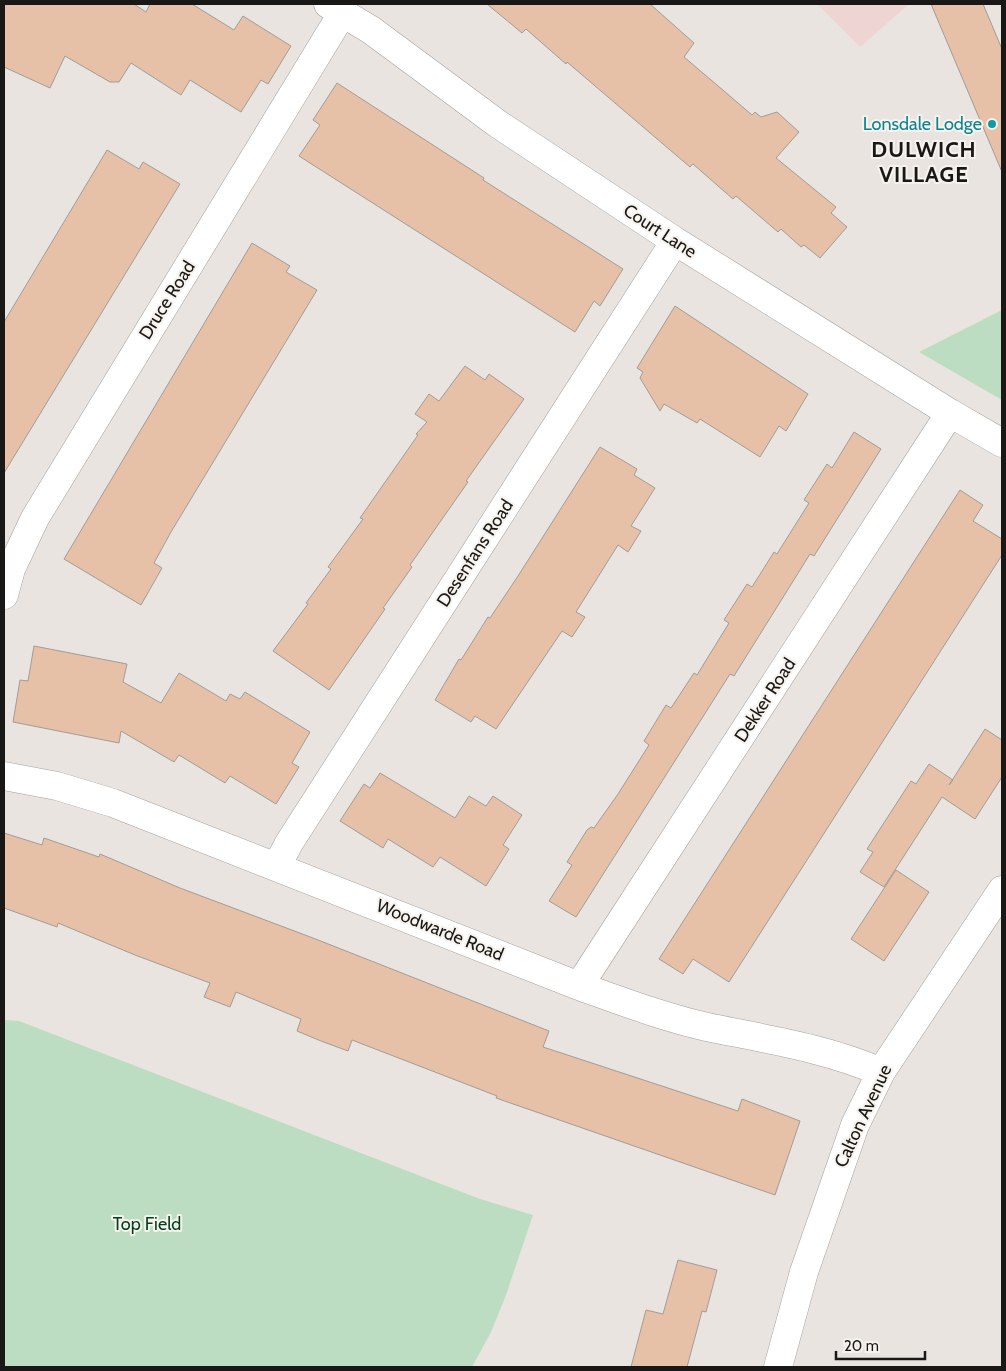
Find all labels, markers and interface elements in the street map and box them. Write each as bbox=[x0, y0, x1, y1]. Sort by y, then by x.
place label: Lonsdale Lodge bbox=[863, 113, 982, 135]
marker: Lonsdale Lodge bbox=[986, 118, 998, 130]
district label: DULWICH VILLAGE bbox=[871, 136, 977, 188]
street label: Court Lane bbox=[619, 199, 701, 263]
street label: Druce Road bbox=[134, 257, 200, 343]
street label: Desenfans Road bbox=[432, 495, 518, 611]
street label: Dekker Road bbox=[730, 654, 800, 746]
street label: Woodwarde Road bbox=[373, 894, 507, 966]
street label: Calton Avenue bbox=[830, 1061, 896, 1171]
park label: Top Field bbox=[113, 1213, 181, 1235]
scale bar bbox=[836, 1328, 925, 1360]
text: 20 m bbox=[844, 1337, 879, 1355]

